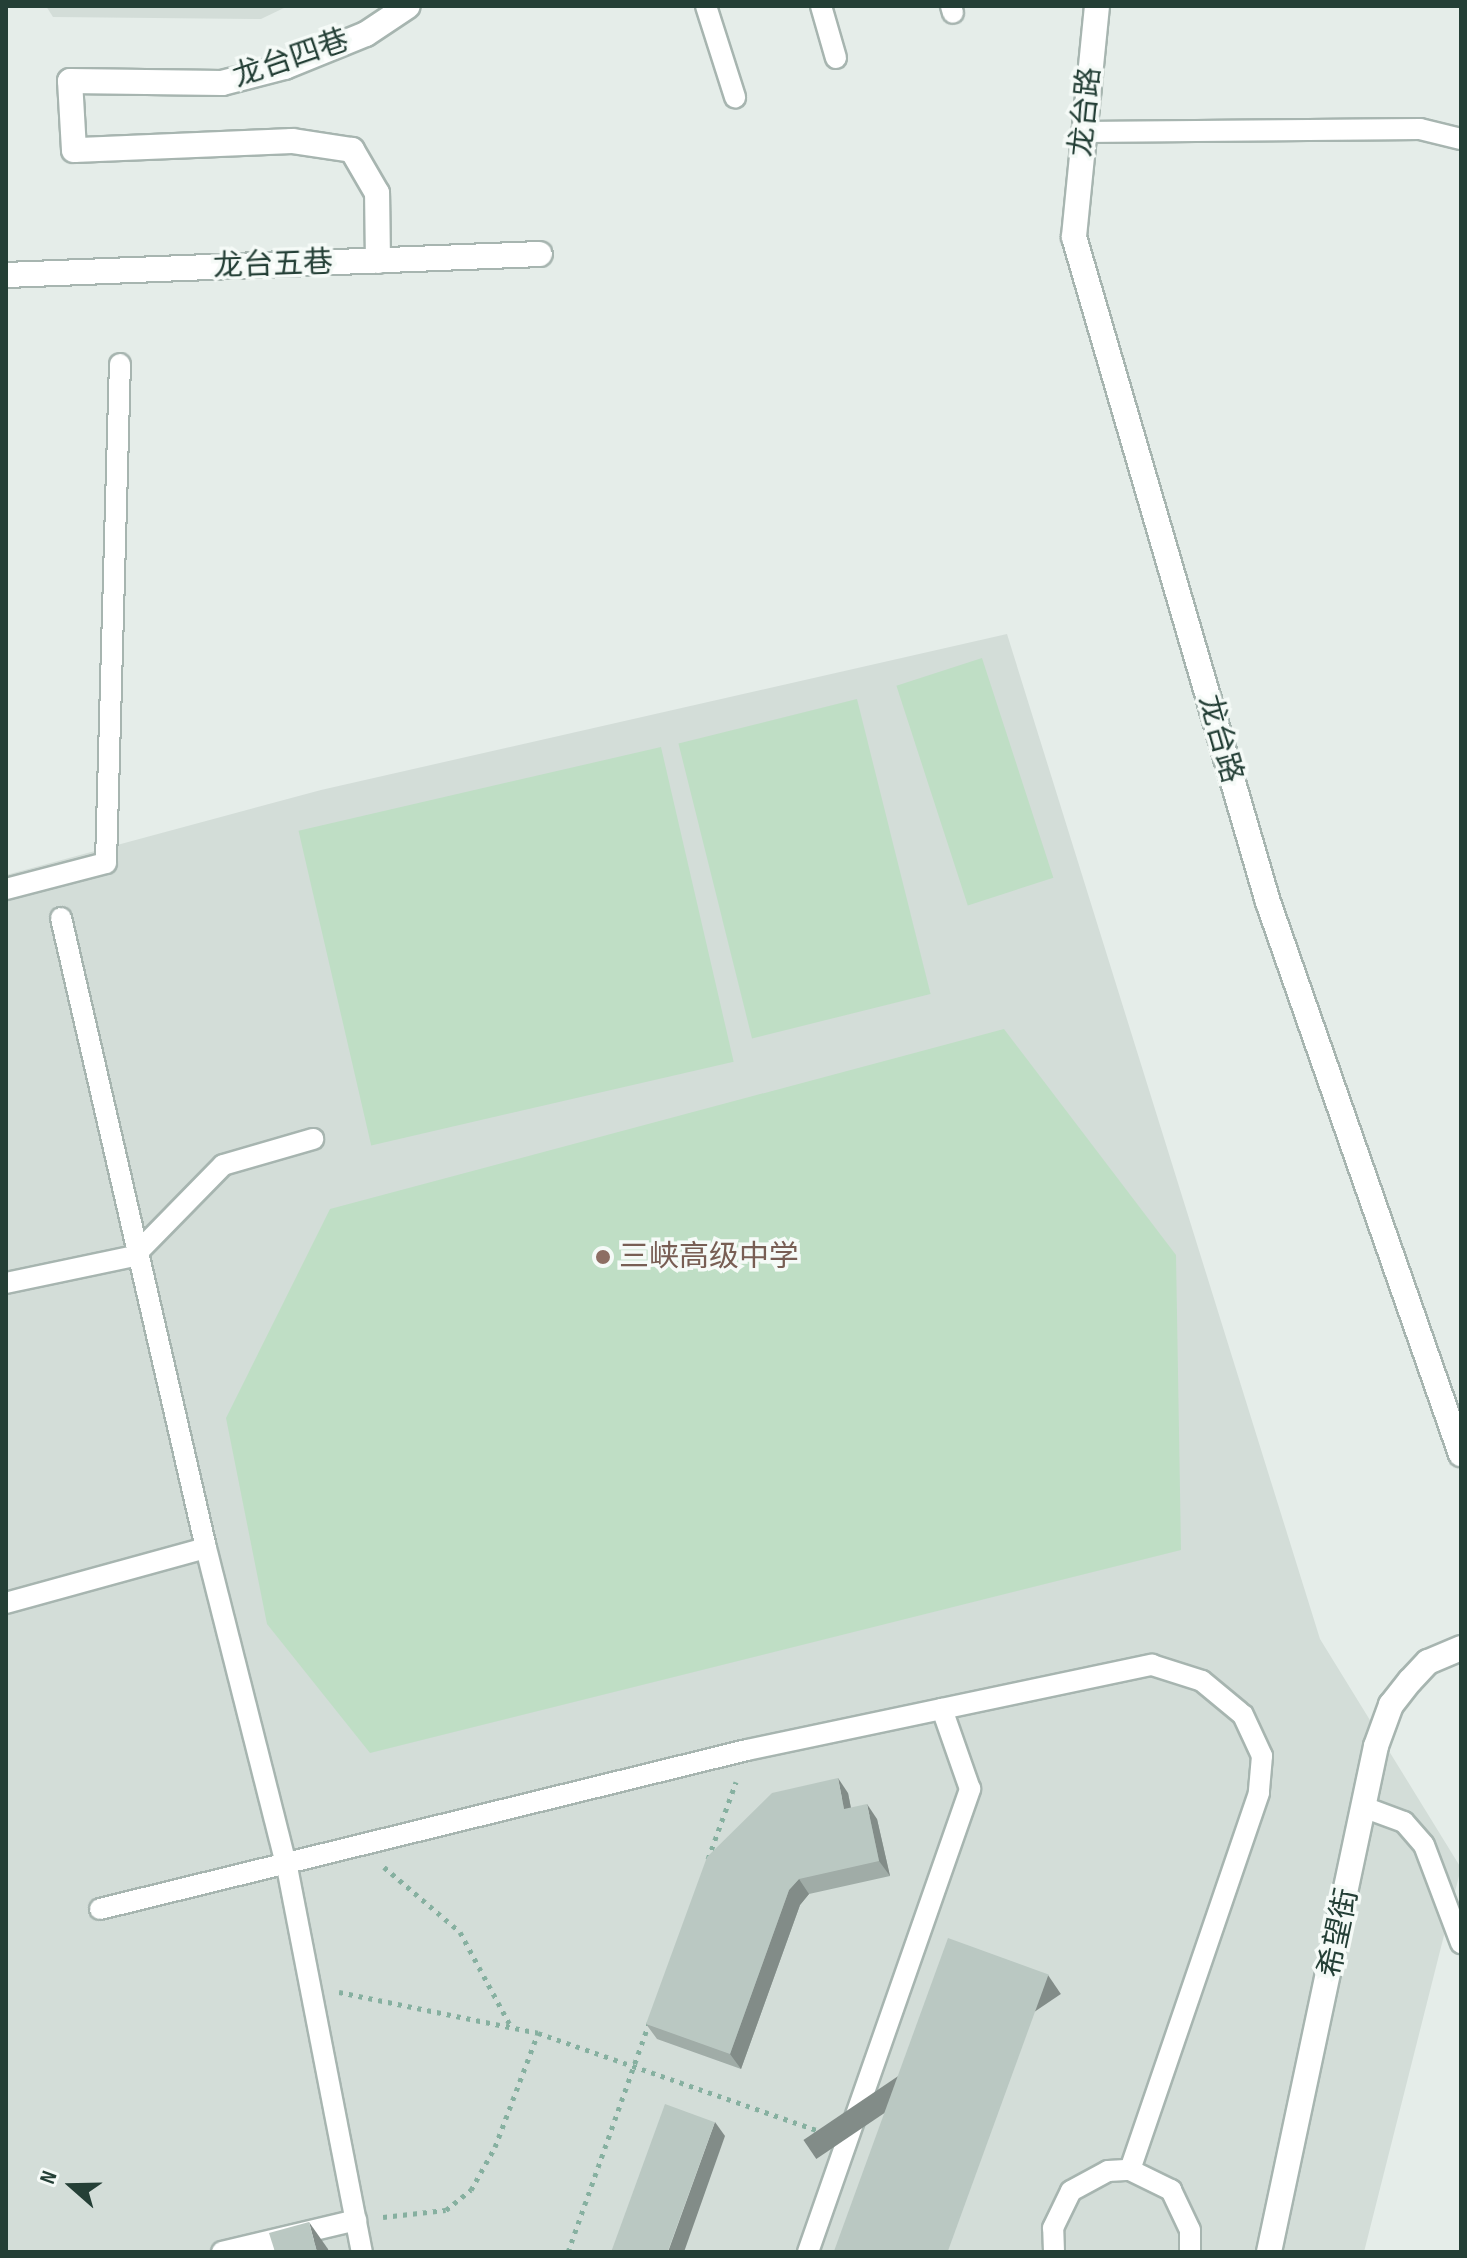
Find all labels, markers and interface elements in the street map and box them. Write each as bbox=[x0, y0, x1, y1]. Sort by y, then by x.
street label: 龙台四巷 bbox=[228, 22, 354, 96]
street label: 龙台路 bbox=[1063, 65, 1109, 159]
street label: 龙台五巷 bbox=[212, 245, 334, 285]
street label: 龙台路 bbox=[1190, 691, 1250, 787]
place label: 三峡高级中学 bbox=[619, 1239, 799, 1275]
marker: 三峡高级中学 bbox=[594, 1248, 612, 1266]
street label: 希望街 bbox=[1312, 1885, 1366, 1981]
north arrow bbox=[32, 2146, 112, 2226]
text: N bbox=[34, 2167, 64, 2188]

